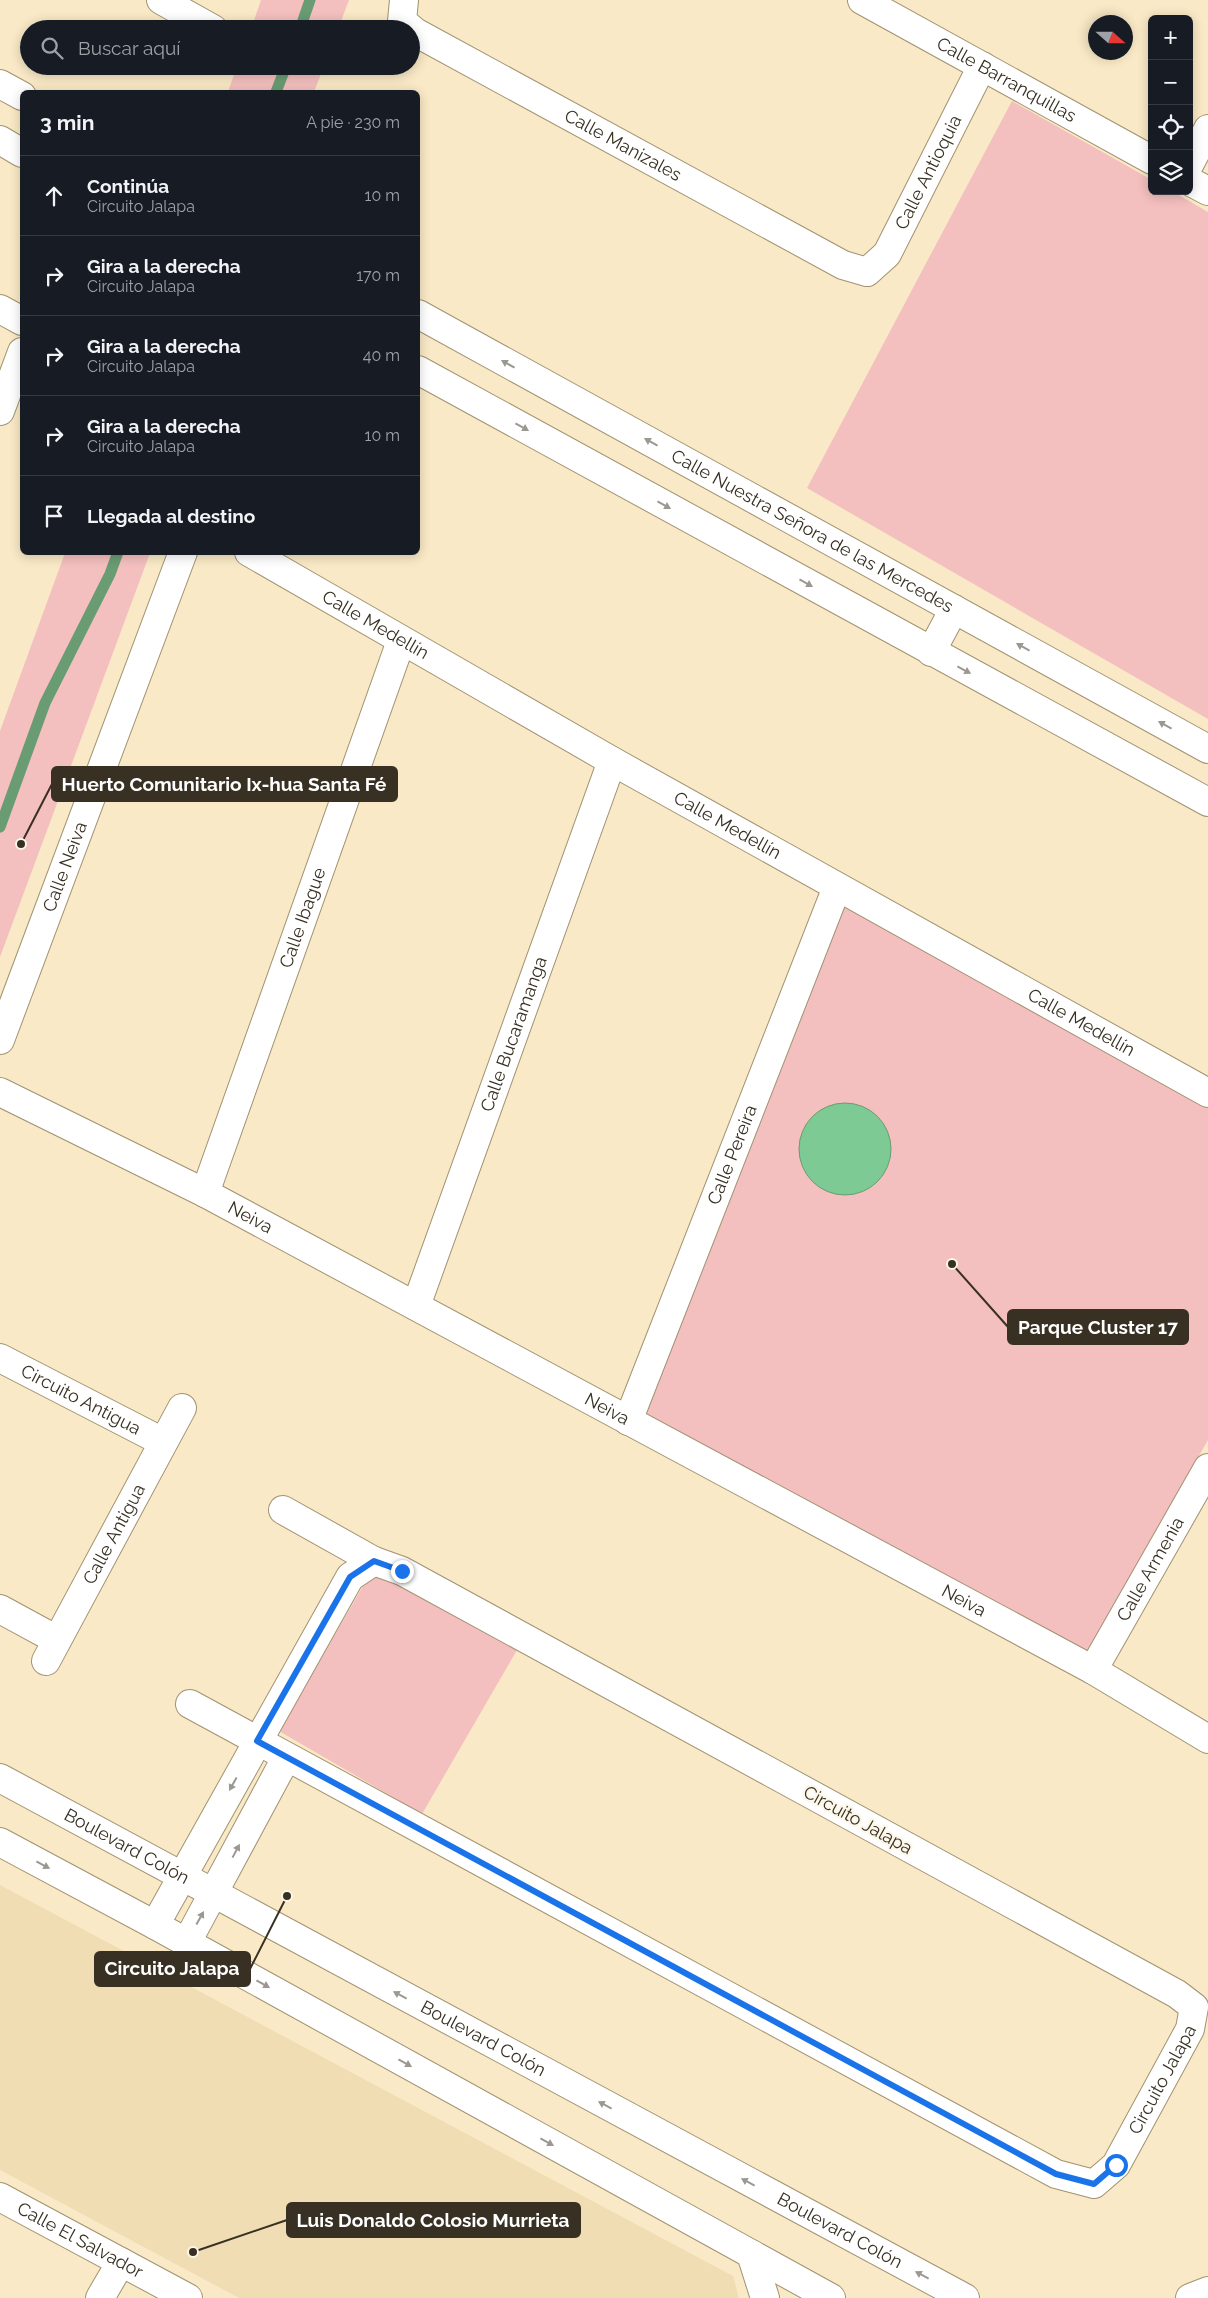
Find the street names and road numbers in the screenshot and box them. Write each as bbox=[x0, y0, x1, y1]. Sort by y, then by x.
street label: Calle Barranquillas bbox=[933, 32, 1080, 126]
street label: Calle Manizales bbox=[561, 105, 686, 185]
street label: Calle Antioquia bbox=[890, 111, 966, 233]
street label: Calle Nuestra Señora de las Mercedes bbox=[668, 445, 957, 617]
street label: Calle Medellín bbox=[319, 586, 433, 663]
street label: Calle Medellín bbox=[670, 787, 785, 863]
street label: Calle Neiva bbox=[38, 819, 91, 915]
street label: Calle Ibague bbox=[275, 864, 330, 971]
street label: Calle Bucaramanga bbox=[476, 953, 551, 1114]
street label: Calle Medellín bbox=[1024, 984, 1139, 1060]
street label: Calle Pereira bbox=[703, 1102, 761, 1207]
street label: Neiva bbox=[225, 1196, 276, 1237]
street label: Circuito Antigua bbox=[18, 1360, 144, 1439]
street label: Neiva bbox=[581, 1388, 633, 1429]
street label: Calle Antigua bbox=[78, 1480, 149, 1588]
street label: Calle Armenia bbox=[1112, 1513, 1188, 1625]
street label: Neiva bbox=[938, 1580, 990, 1621]
street label: Circuito Jalapa bbox=[800, 1781, 916, 1858]
street label: Boulevard Colón bbox=[61, 1804, 193, 1888]
street label: Boulevard Colón bbox=[417, 1996, 550, 2080]
street label: Circuito Jalapa bbox=[1124, 2021, 1200, 2138]
street label: Boulevard Colón bbox=[774, 2188, 906, 2272]
street label: Calle El Salvador bbox=[14, 2197, 148, 2282]

